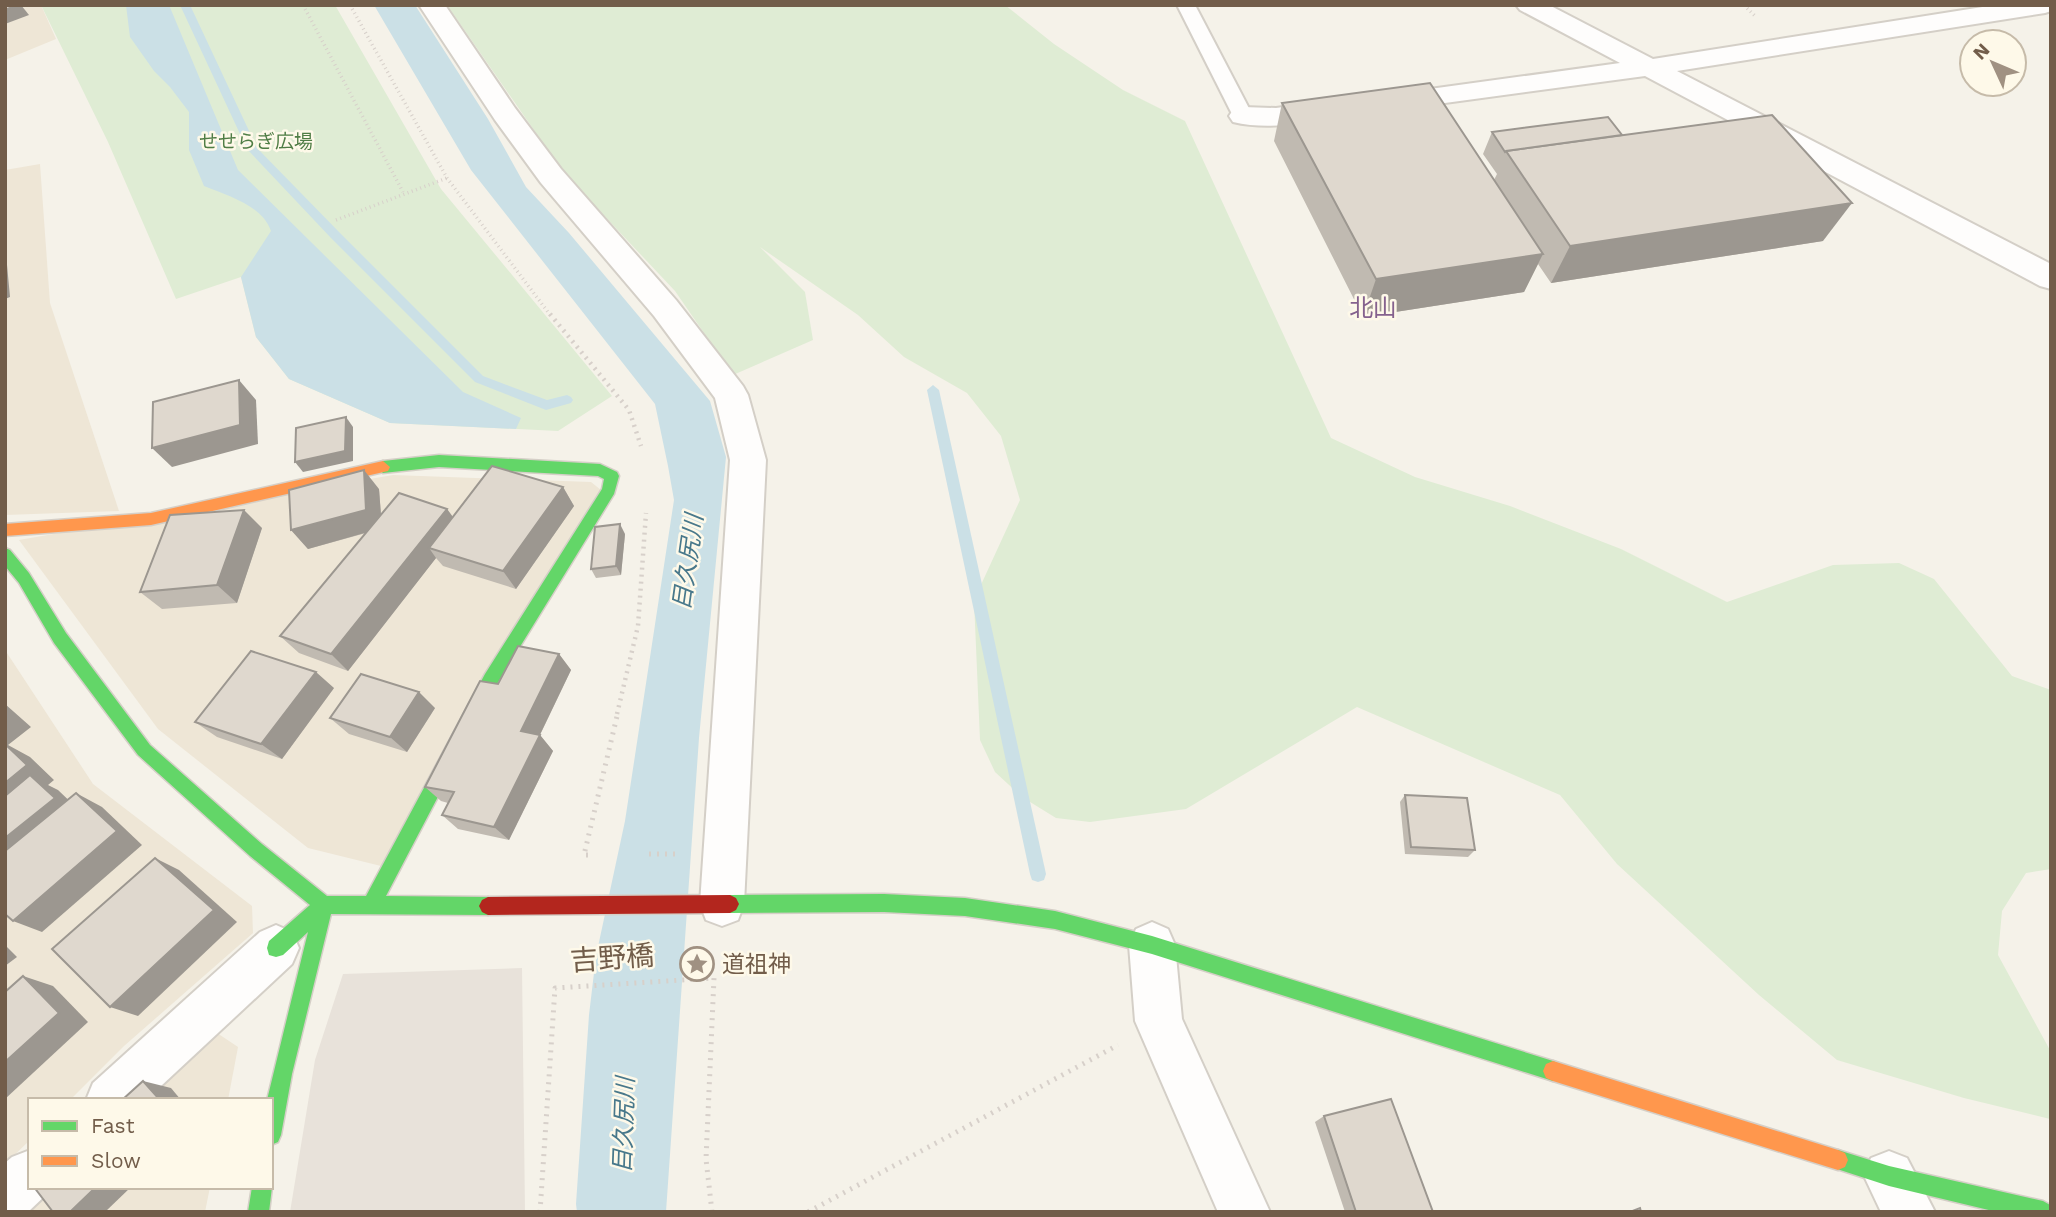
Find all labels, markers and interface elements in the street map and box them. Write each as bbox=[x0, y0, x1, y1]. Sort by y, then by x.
north arrow bbox=[1958, 28, 2028, 98]
text: N bbox=[1968, 38, 1994, 65]
park label: せせらぎ広場 bbox=[199, 130, 313, 153]
district label: 北山 bbox=[1349, 294, 1397, 322]
water label: 目久尻川 bbox=[667, 510, 709, 611]
street label: 吉野橋 bbox=[569, 939, 655, 977]
place icon: 道祖神 bbox=[678, 945, 716, 983]
place label: 道祖神 bbox=[722, 951, 791, 978]
water label: 目久尻川 bbox=[608, 1074, 640, 1173]
legend bbox=[28, 1098, 273, 1189]
text: Fast bbox=[91, 1113, 135, 1138]
text: Slow bbox=[91, 1148, 141, 1173]

